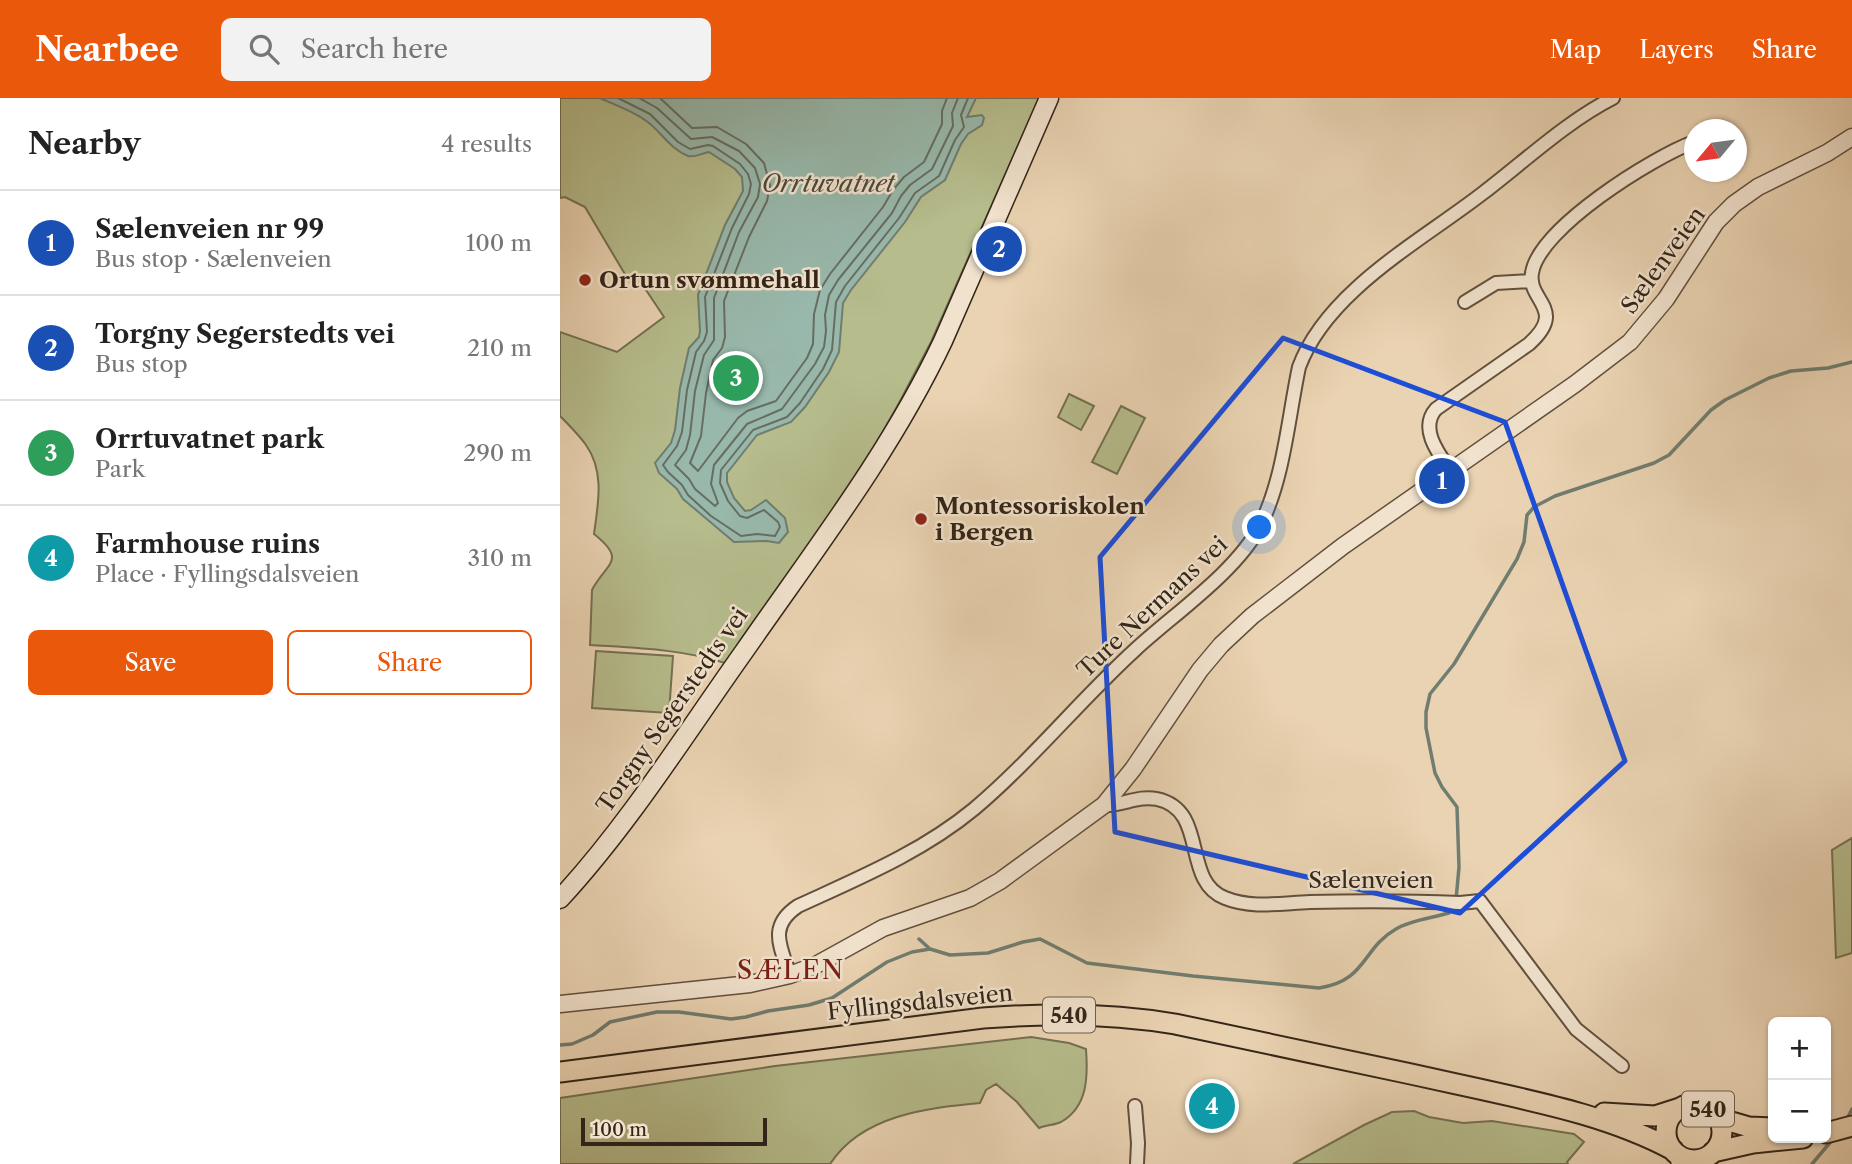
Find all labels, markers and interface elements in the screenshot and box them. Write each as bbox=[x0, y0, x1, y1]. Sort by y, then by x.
search box bbox=[221, 18, 711, 81]
text: Nearbee bbox=[35, 29, 179, 70]
icon: search bbox=[245, 30, 283, 68]
text: Search here bbox=[301, 33, 448, 65]
text: Map bbox=[1550, 35, 1601, 64]
text: Layers bbox=[1639, 35, 1714, 64]
text: Share bbox=[1752, 35, 1817, 64]
north arrow bbox=[1684, 119, 1747, 182]
text: Nearby bbox=[28, 125, 141, 162]
text: 4 results bbox=[441, 130, 532, 158]
water label: Orrtuvatnet bbox=[762, 169, 896, 198]
street label: Sælenveien bbox=[1615, 201, 1711, 319]
text: Sælenveien nr 99 bbox=[95, 213, 324, 245]
pin: 2 bbox=[976, 223, 1022, 275]
text: 1 bbox=[46, 229, 56, 257]
text: 100 m bbox=[466, 229, 532, 257]
text: Bus stop · Sælenveien bbox=[95, 245, 332, 273]
place label: Ortun svømmehall bbox=[599, 266, 820, 294]
marker: Ortun svømmehall bbox=[577, 272, 593, 288]
text: Torgny Segerstedts vei bbox=[95, 318, 395, 350]
text: 2 bbox=[44, 334, 58, 362]
text: 210 m bbox=[467, 334, 532, 362]
text: Bus stop bbox=[95, 350, 188, 378]
pin: 3 bbox=[713, 352, 759, 404]
text: Orrtuvatnet park bbox=[95, 423, 324, 455]
text: 3 bbox=[45, 439, 58, 467]
text: 290 m bbox=[463, 439, 532, 467]
text: Park bbox=[95, 455, 145, 483]
pin: 1 bbox=[1419, 455, 1465, 507]
place label: Montessoriskolen i Bergen bbox=[935, 492, 1145, 546]
your location bbox=[1242, 510, 1276, 544]
marker: Montessoriskolen i Bergen bbox=[913, 511, 929, 527]
text: Farmhouse ruins bbox=[95, 528, 320, 560]
street label: Ture Nermans vei bbox=[1071, 530, 1233, 684]
text: 4 bbox=[44, 544, 58, 572]
text: 310 m bbox=[468, 544, 532, 572]
text: Place · Fyllingsdalsveien bbox=[95, 560, 359, 588]
street label: Torgny Segerstedts vei bbox=[590, 602, 754, 818]
button: Save bbox=[28, 630, 273, 695]
button: Share bbox=[287, 630, 532, 695]
street label: Sælenveien bbox=[1308, 866, 1434, 894]
district label: SÆLEN bbox=[737, 954, 845, 986]
street label: Fyllingsdalsveien bbox=[826, 978, 1014, 1026]
road number: 540 bbox=[1043, 998, 1095, 1032]
map controls bbox=[1768, 1017, 1831, 1143]
button: + bbox=[1768, 1017, 1831, 1080]
pin: 4 bbox=[1189, 1080, 1235, 1132]
button: − bbox=[1768, 1080, 1831, 1143]
road number: 540 bbox=[1682, 1091, 1734, 1126]
scale bar bbox=[581, 1115, 766, 1147]
text: 100 m bbox=[592, 1118, 647, 1141]

